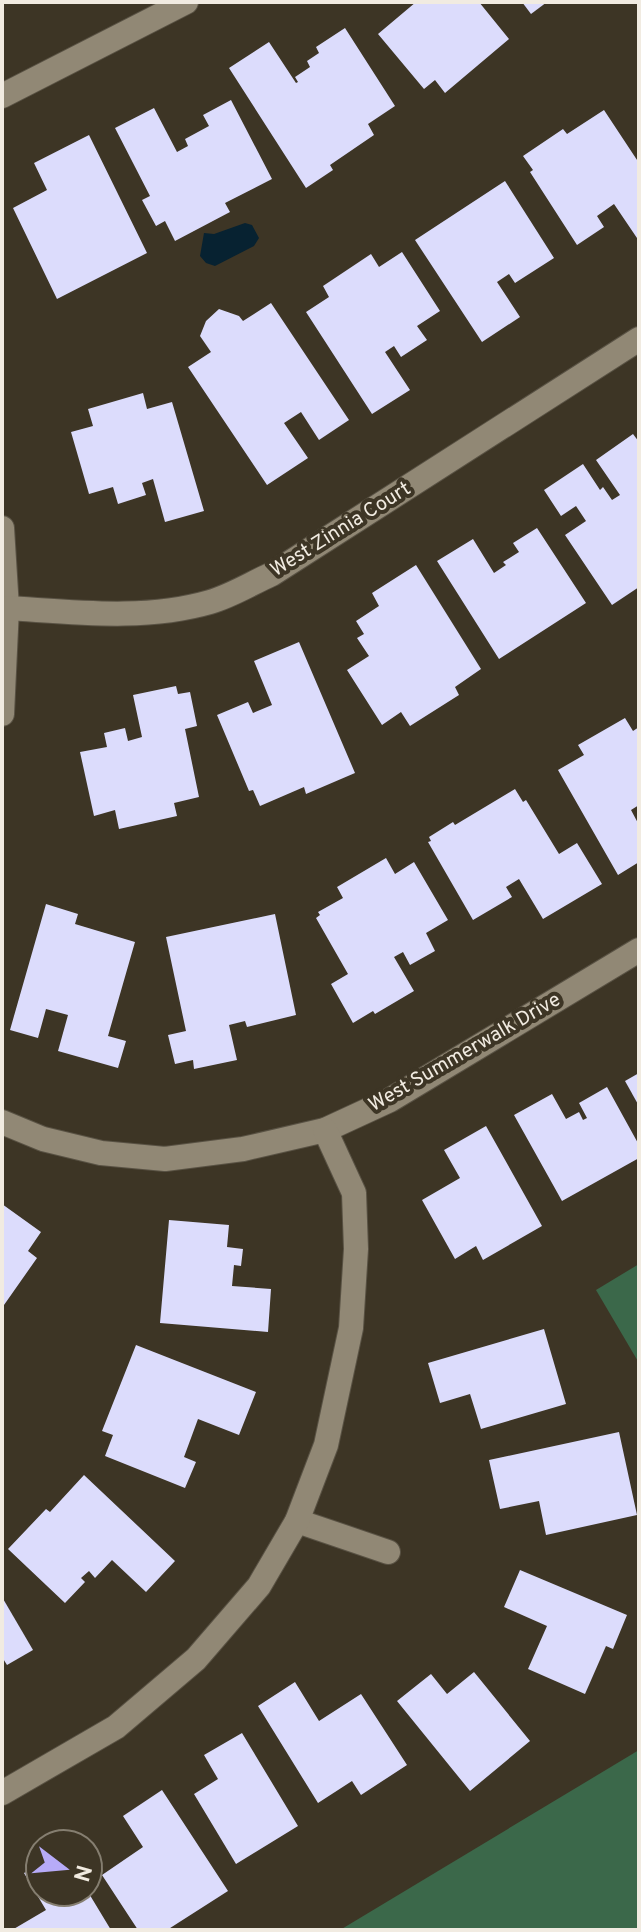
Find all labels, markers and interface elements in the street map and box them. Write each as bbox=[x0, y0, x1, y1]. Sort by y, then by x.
street label: West Zinnia Court bbox=[266, 476, 416, 584]
street label: West Summerwalk Drive bbox=[364, 987, 566, 1119]
north arrow bbox=[24, 1828, 104, 1908]
text: N bbox=[66, 1862, 96, 1884]

